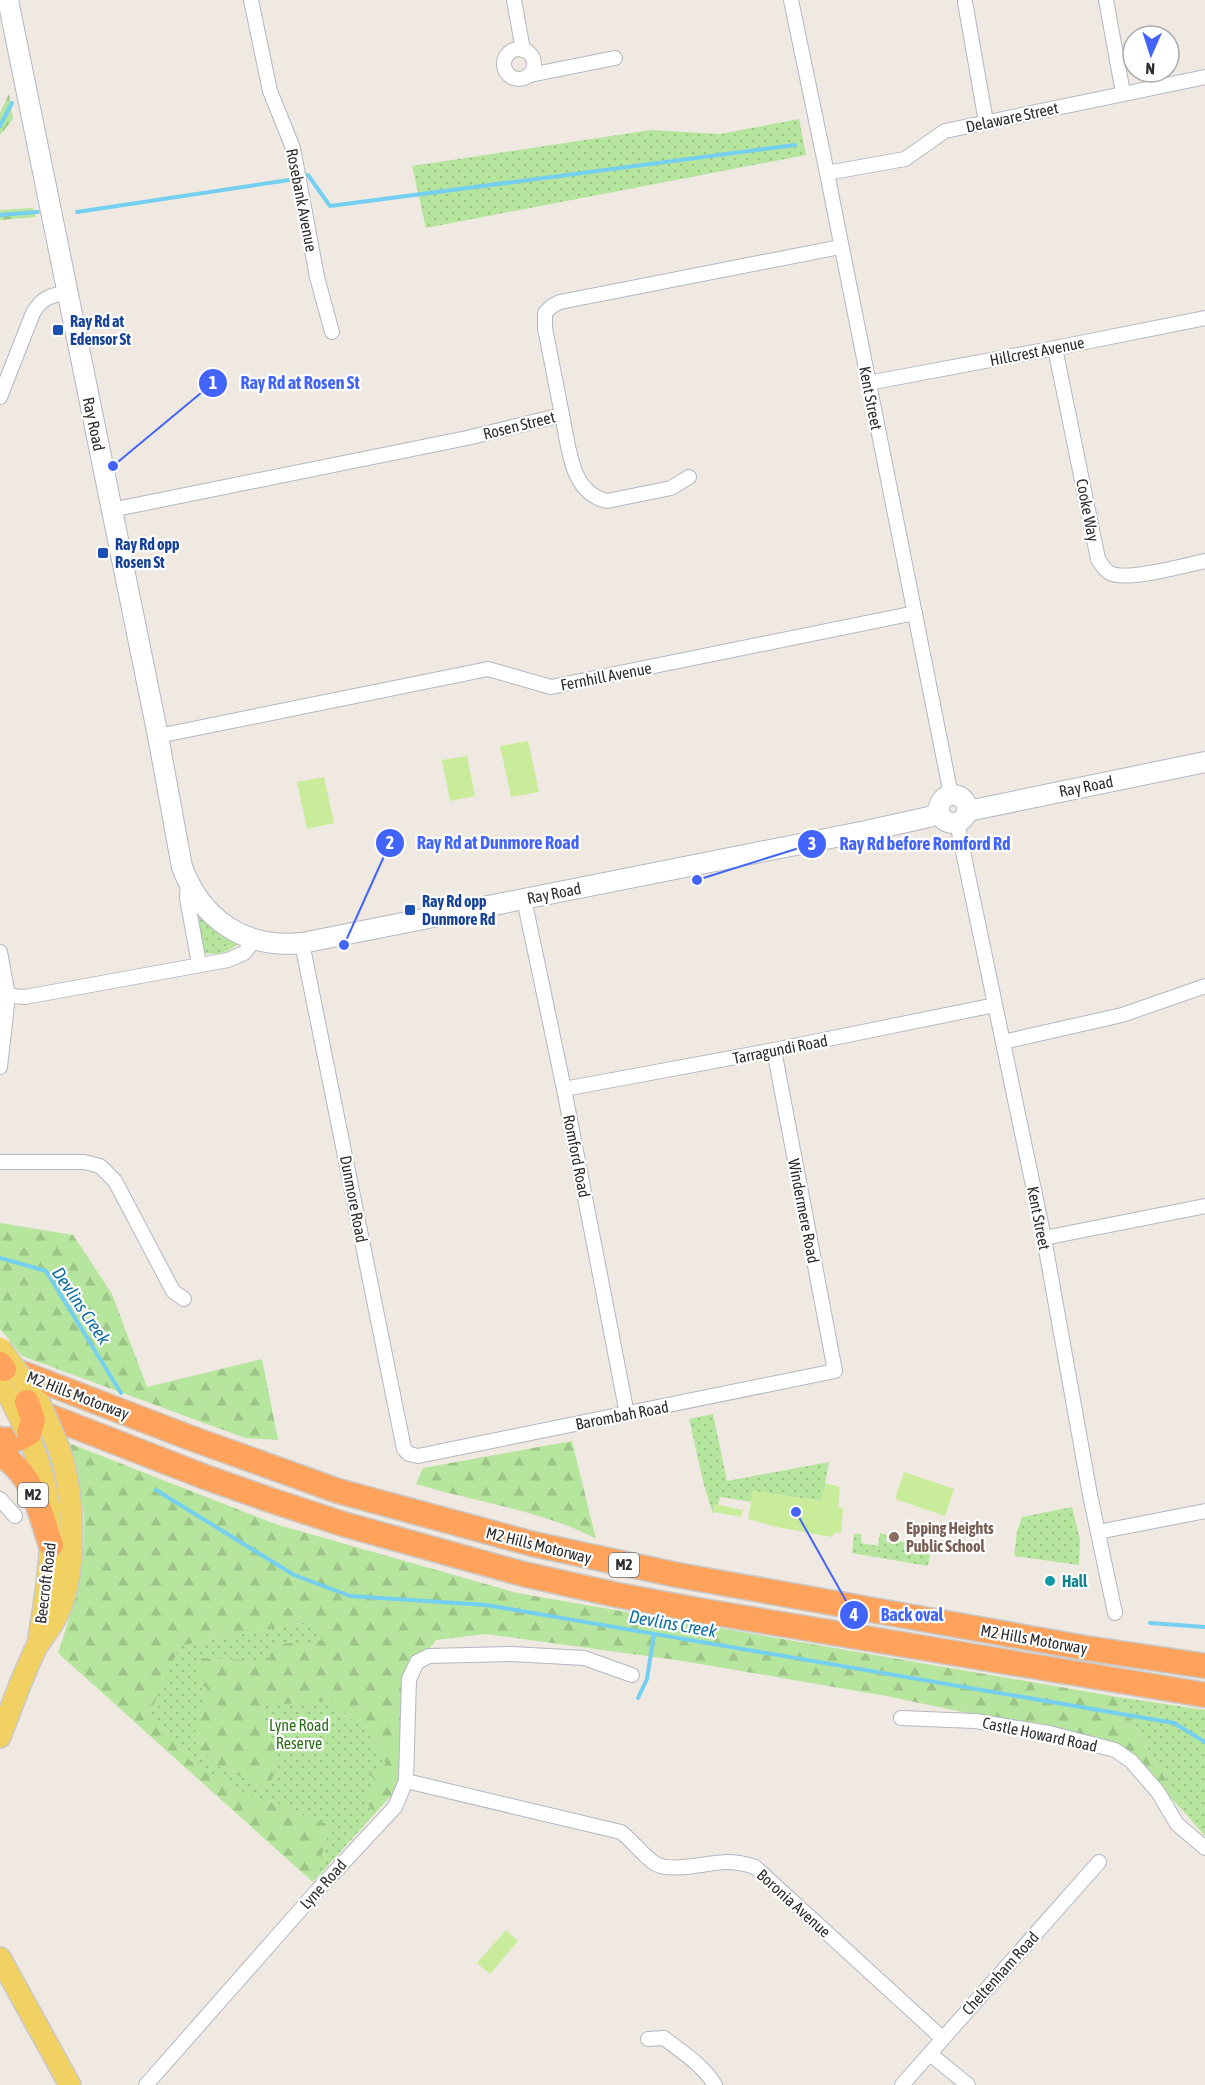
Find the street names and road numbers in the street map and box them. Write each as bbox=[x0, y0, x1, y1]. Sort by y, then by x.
street label: Delaware Street bbox=[964, 98, 1060, 136]
street label: Rosebank Avenue bbox=[283, 147, 321, 253]
street label: Hillcrest Avenue bbox=[988, 333, 1086, 369]
street label: Kent Street bbox=[856, 365, 886, 432]
street label: Ray Road bbox=[79, 395, 108, 453]
street label: Rosen Street bbox=[481, 407, 557, 443]
street label: Cooke Way bbox=[1072, 477, 1103, 544]
street label: Fernhill Avenue bbox=[559, 658, 653, 694]
street label: Ray Road bbox=[1057, 772, 1115, 801]
street label: Ray Road bbox=[525, 879, 583, 908]
street label: Tarragundi Road bbox=[731, 1031, 829, 1068]
street label: Romford Road bbox=[560, 1113, 594, 1199]
street label: Dunmore Road bbox=[337, 1154, 371, 1244]
street label: Windermere Road bbox=[785, 1157, 823, 1265]
street label: Kent Street bbox=[1024, 1185, 1054, 1252]
street label: M2 Hills Motorway bbox=[24, 1367, 132, 1424]
street label: Barombah Road bbox=[574, 1397, 670, 1433]
road number: M2 bbox=[18, 1483, 48, 1507]
street label: M2 Hills Motorway bbox=[484, 1523, 594, 1568]
street label: Beecroft Road bbox=[31, 1541, 59, 1625]
road number: M2 bbox=[609, 1553, 639, 1577]
street label: M2 Hills Motorway bbox=[979, 1621, 1089, 1658]
street label: Castle Howard Road bbox=[981, 1713, 1099, 1755]
street label: Lyne Road bbox=[296, 1856, 351, 1913]
street label: Boronia Avenue bbox=[754, 1865, 834, 1941]
street label: Cheltenham Road bbox=[958, 1928, 1042, 2018]

